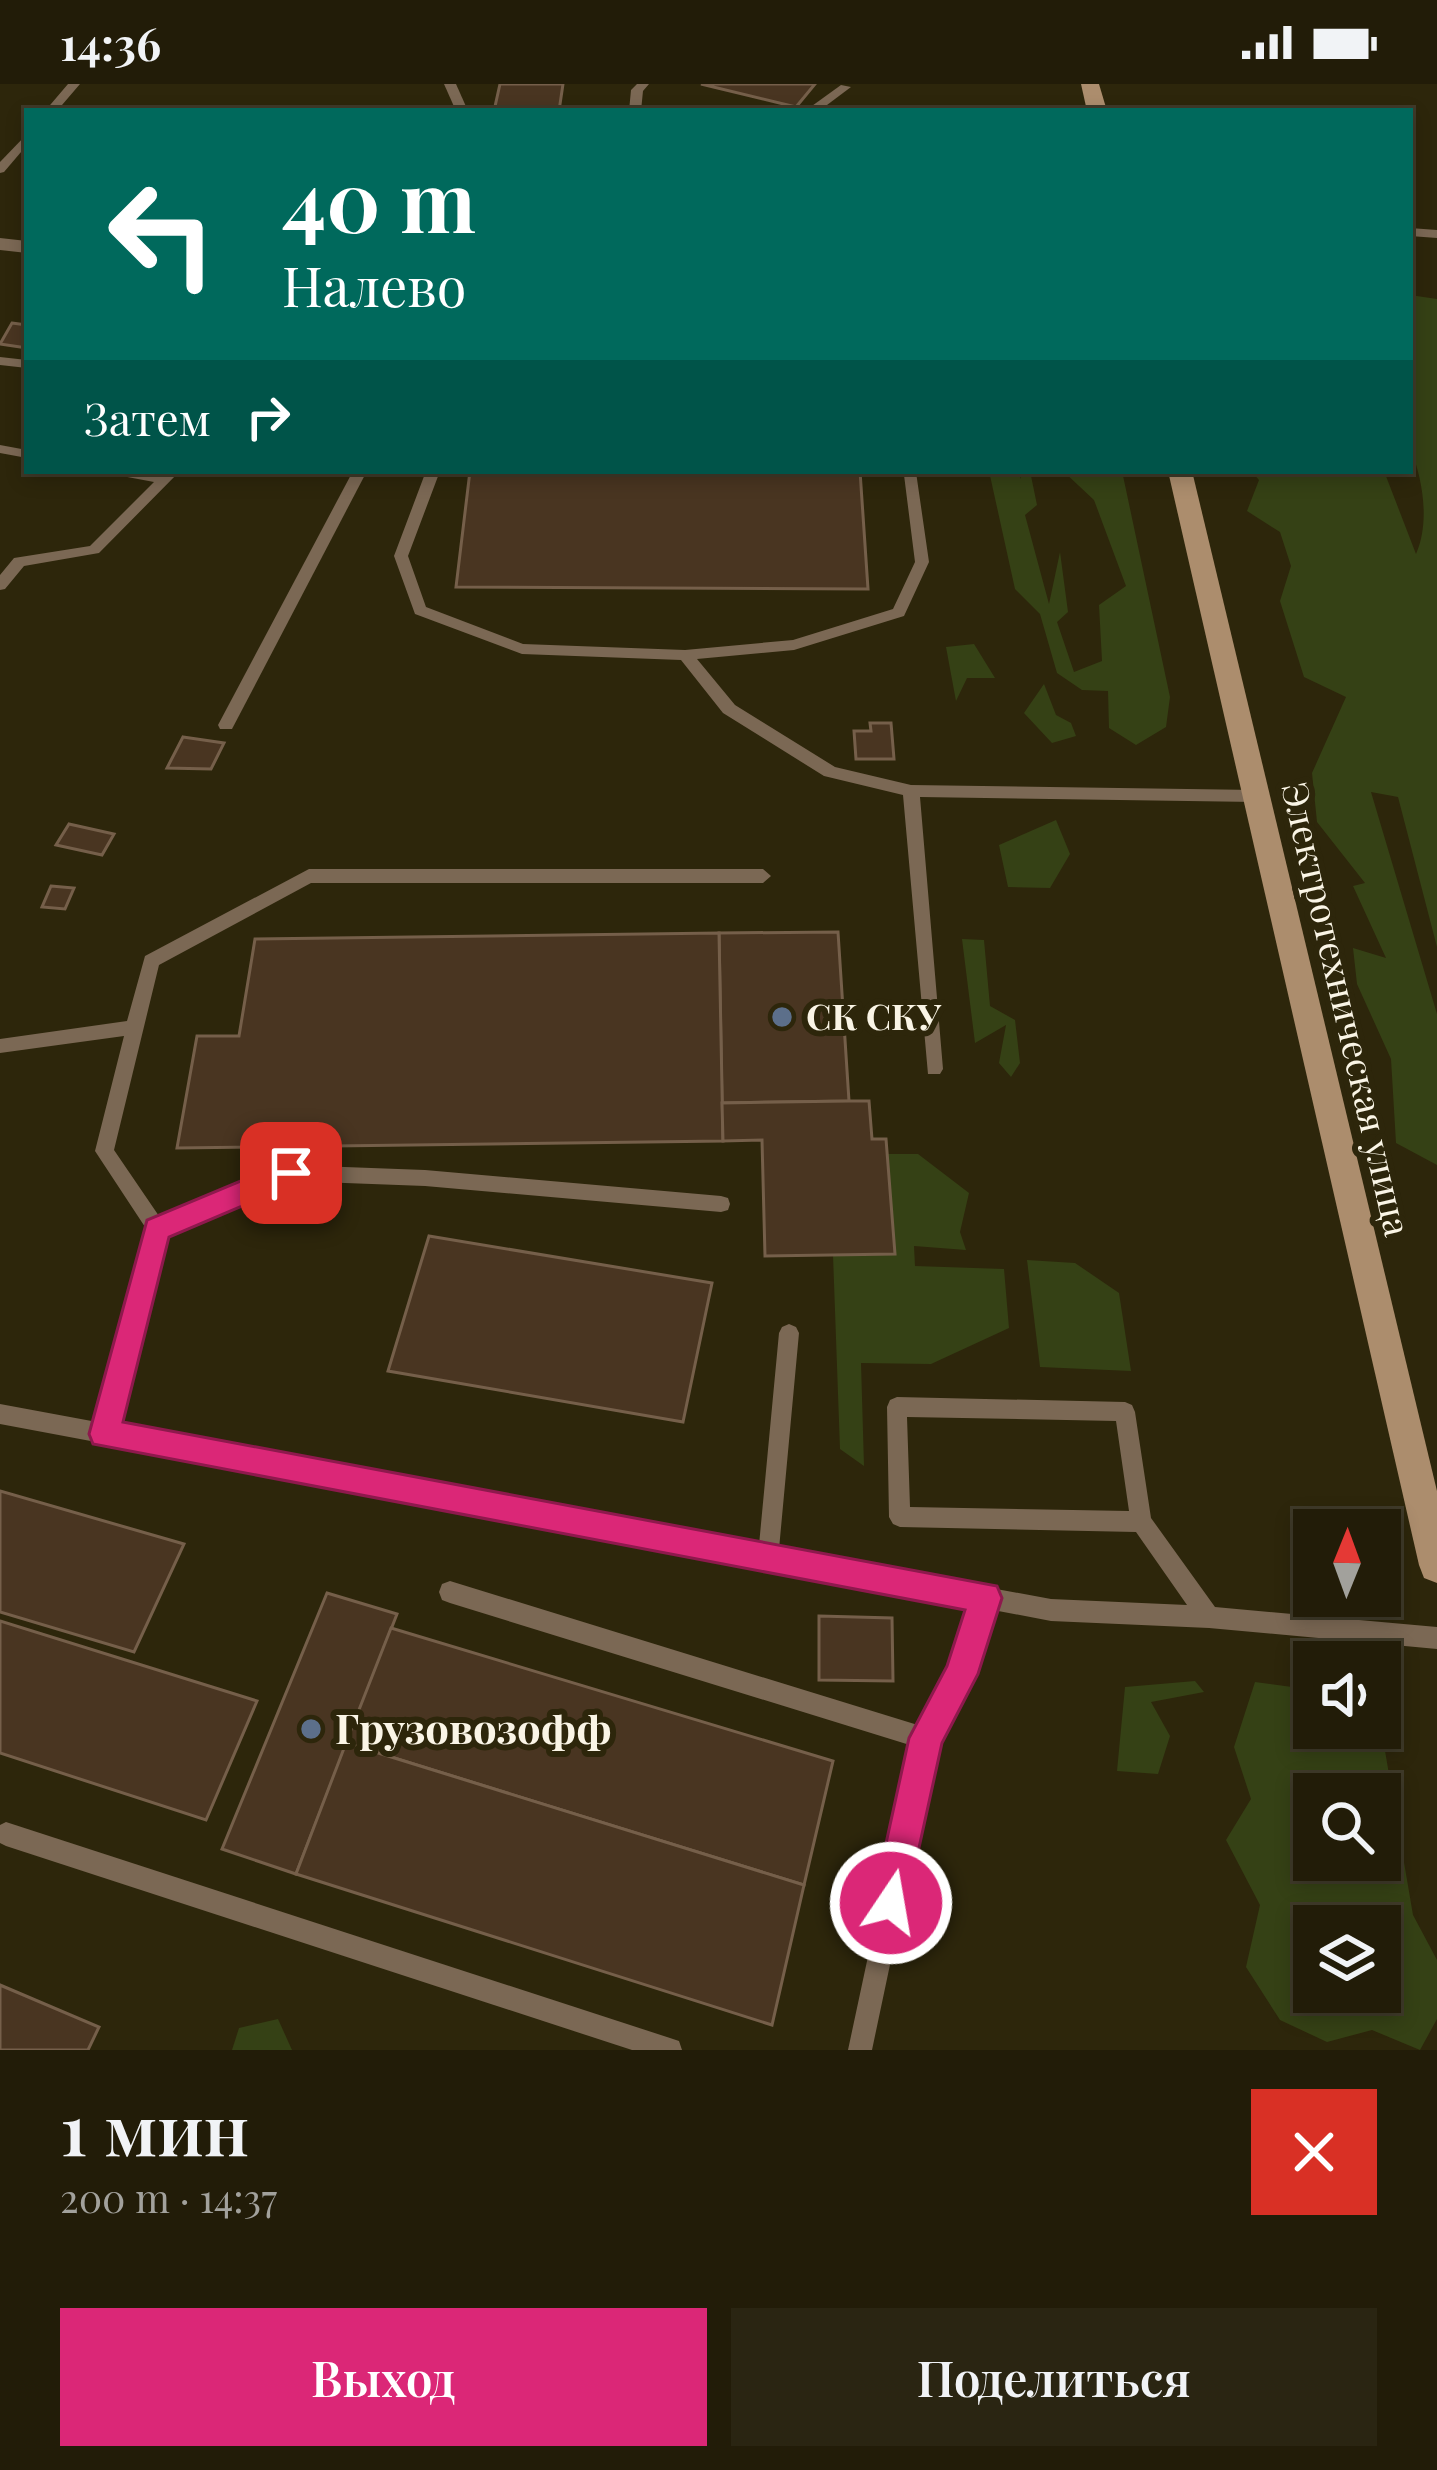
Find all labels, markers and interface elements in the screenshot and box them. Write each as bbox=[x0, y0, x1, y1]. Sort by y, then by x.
text: 14:36 bbox=[60, 12, 161, 72]
text: 40 m bbox=[282, 142, 476, 254]
icon: left bbox=[84, 156, 240, 312]
text: Налево bbox=[282, 249, 466, 321]
icon: right bbox=[235, 384, 301, 450]
text: Затем bbox=[84, 387, 211, 447]
street label: Электротехническая улица bbox=[1272, 777, 1424, 1240]
place label: СК СКУ bbox=[806, 991, 942, 1039]
marker: СК СКУ bbox=[769, 1004, 795, 1030]
pin bbox=[240, 1122, 342, 1224]
icon: arrive bbox=[258, 1140, 324, 1206]
north arrow bbox=[1293, 1509, 1401, 1617]
map controls bbox=[1293, 1509, 1401, 2013]
button: sound bbox=[1293, 1641, 1401, 1749]
place label: Грузовозофф bbox=[335, 1699, 612, 1755]
marker: Грузовозофф bbox=[298, 1716, 324, 1742]
button: search bbox=[1293, 1773, 1401, 1881]
position arrow bbox=[828, 1840, 954, 1966]
button: layers bbox=[1293, 1905, 1401, 2013]
text: 1 мин bbox=[60, 2078, 249, 2174]
button: close bbox=[1251, 2089, 1377, 2215]
text: 200 m · 14:37 bbox=[60, 2171, 277, 2223]
button: Выход bbox=[60, 2308, 707, 2446]
button: Поделиться bbox=[731, 2308, 1377, 2446]

